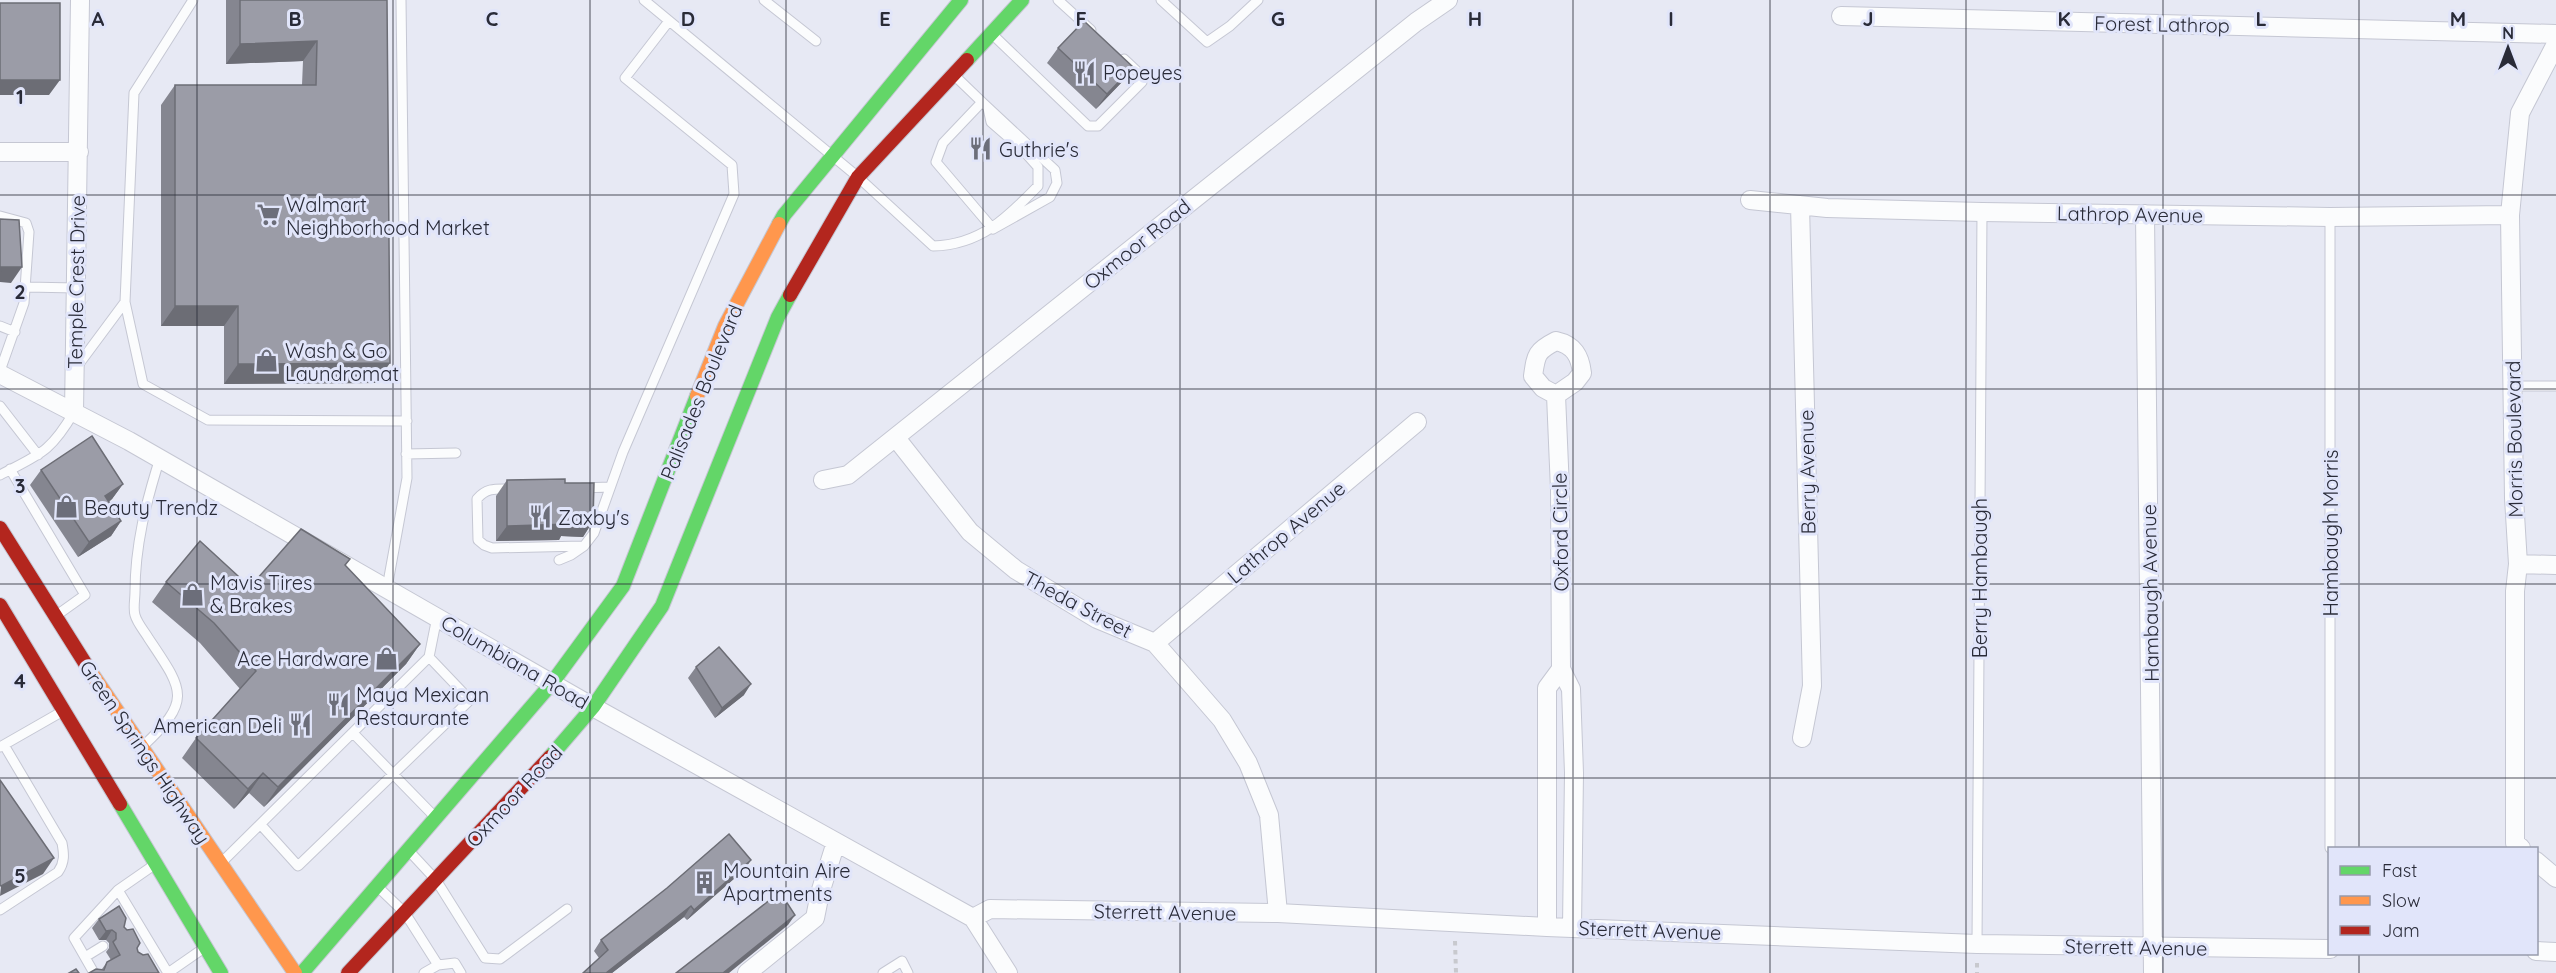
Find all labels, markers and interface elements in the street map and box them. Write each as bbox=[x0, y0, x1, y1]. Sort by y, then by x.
text: A bbox=[92, 6, 105, 31]
text: B bbox=[288, 6, 302, 31]
text: C bbox=[486, 6, 499, 31]
text: D bbox=[681, 6, 695, 31]
text: E bbox=[879, 6, 891, 31]
text: F bbox=[1075, 6, 1087, 31]
text: G bbox=[1271, 6, 1285, 31]
text: H bbox=[1468, 6, 1482, 31]
text: I bbox=[1668, 6, 1674, 31]
text: J bbox=[1862, 6, 1874, 31]
text: K bbox=[2057, 6, 2071, 31]
text: L bbox=[2255, 6, 2267, 31]
text: M bbox=[2450, 6, 2466, 31]
street label: Forest Lathrop bbox=[2094, 10, 2230, 38]
north arrow bbox=[2478, 18, 2538, 78]
text: N bbox=[2502, 23, 2514, 43]
restaurant icon: Popeyes bbox=[1072, 59, 1098, 85]
place label: Popeyes bbox=[1103, 60, 1182, 85]
text: 1 bbox=[16, 84, 24, 109]
restaurant icon: Guthrie's bbox=[968, 136, 994, 162]
place label: Guthrie's bbox=[999, 137, 1079, 162]
place label: Walmart Neighborhood Market bbox=[286, 192, 490, 240]
street label: Oxmoor Road bbox=[1079, 193, 1195, 295]
street label: Temple Crest Drive bbox=[62, 195, 90, 369]
street label: Lathrop Avenue bbox=[2057, 200, 2203, 228]
supermarket icon: Walmart Neighborhood Market bbox=[255, 202, 281, 228]
text: 2 bbox=[14, 279, 26, 304]
street label: Palisades Boulevard bbox=[654, 301, 748, 483]
place label: Wash & Go Laundromat bbox=[285, 338, 399, 386]
shop icon: Wash & Go Laundromat bbox=[254, 348, 280, 374]
street label: Morris Boulevard bbox=[2500, 360, 2528, 518]
street label: Berry Avenue bbox=[1793, 409, 1821, 535]
street label: Hambaugh Morris bbox=[2318, 450, 2343, 616]
street label: Oxford Circle bbox=[1546, 472, 1574, 592]
text: 3 bbox=[15, 473, 25, 498]
street label: Lathrop Avenue bbox=[1222, 475, 1350, 589]
shop icon: Beauty Trendz bbox=[53, 494, 79, 520]
place label: Beauty Trendz bbox=[84, 495, 218, 520]
street label: Berry Hambaugh bbox=[1967, 498, 1992, 658]
restaurant icon: Zaxby's bbox=[527, 504, 553, 530]
street label: Hambaugh Avenue bbox=[2136, 504, 2164, 682]
place label: Zaxby's bbox=[558, 505, 629, 530]
street label: Theda Street bbox=[1020, 565, 1137, 643]
place label: Mavis Tires & Brakes bbox=[210, 570, 312, 618]
shop icon: Mavis Tires & Brakes bbox=[179, 581, 205, 607]
street label: Columbiana Road bbox=[437, 610, 593, 714]
shop icon: Ace Hardware bbox=[374, 645, 400, 671]
place label: Ace Hardware bbox=[237, 646, 369, 671]
street label: Green Springs Highway bbox=[74, 656, 216, 848]
text: 4 bbox=[14, 668, 26, 693]
place label: Maya Mexican Restaurante bbox=[356, 682, 489, 730]
restaurant icon: Maya Mexican Restaurante bbox=[325, 692, 351, 718]
restaurant icon: American Deli bbox=[287, 712, 313, 738]
place label: American Deli bbox=[153, 713, 282, 738]
street label: Oxmoor Road bbox=[461, 740, 567, 852]
legend bbox=[2328, 847, 2538, 955]
place label: Mountain Aire Apartments bbox=[723, 858, 851, 906]
text: Fast bbox=[2382, 859, 2417, 882]
text: 5 bbox=[14, 863, 26, 888]
building icon: Mountain Aire Apartments bbox=[692, 869, 718, 895]
text: Slow bbox=[2382, 889, 2420, 912]
street label: Sterrett Avenue bbox=[1093, 898, 1237, 926]
street label: Sterrett Avenue bbox=[1578, 915, 1722, 945]
text: Jam bbox=[2382, 919, 2420, 942]
street label: Sterrett Avenue bbox=[2064, 933, 2208, 961]

